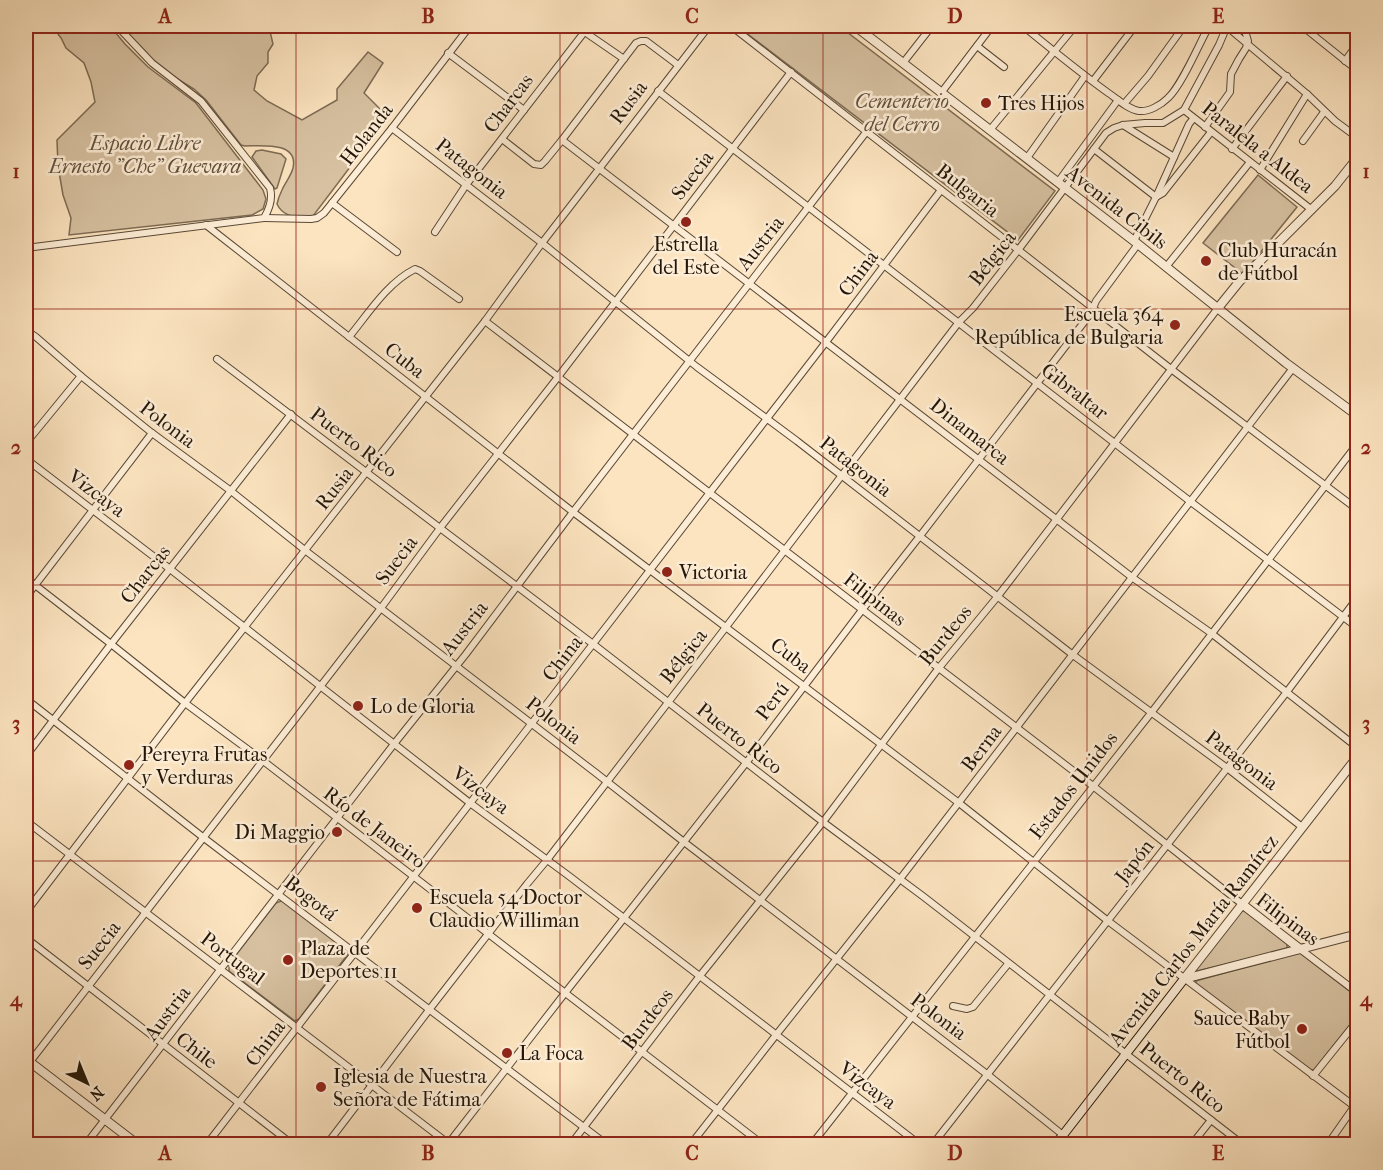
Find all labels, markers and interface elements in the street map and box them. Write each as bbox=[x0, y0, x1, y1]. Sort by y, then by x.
text: A bbox=[157, 5, 173, 28]
text: B bbox=[421, 5, 435, 28]
text: C bbox=[685, 5, 699, 28]
text: D bbox=[947, 5, 963, 28]
text: E bbox=[1212, 5, 1224, 28]
street label: Charcas bbox=[479, 69, 538, 137]
street label: Rusia bbox=[605, 76, 652, 128]
park label: Cementerio del Cerro bbox=[855, 90, 949, 136]
place label: Tres Hijos bbox=[998, 92, 1084, 115]
marker: Tres Hijos bbox=[979, 96, 993, 110]
street label: Paralela a Aldea bbox=[1197, 97, 1319, 198]
street label: Holanda bbox=[335, 98, 398, 170]
park label: Espacio Libre Ernesto "Che" Guevara bbox=[48, 132, 241, 178]
street label: Patagonia bbox=[431, 133, 513, 204]
street label: Suecia bbox=[667, 146, 719, 204]
street label: Bulgaria bbox=[932, 159, 1004, 223]
text: 1 bbox=[12, 160, 20, 183]
street label: Avenida Cibils bbox=[1061, 160, 1172, 254]
text: 1 bbox=[1362, 160, 1370, 183]
street label: Austria bbox=[732, 211, 789, 276]
marker: Estrella del Este bbox=[679, 215, 693, 229]
street label: Bélgica bbox=[964, 226, 1021, 290]
place label: Estrella del Este bbox=[652, 233, 720, 279]
place label: Club Huracán de Fútbol bbox=[1218, 239, 1338, 285]
street label: China bbox=[834, 245, 884, 301]
marker: Club Huracán de Fútbol bbox=[1199, 254, 1213, 268]
place label: Escuela 364 República de Bulgaria bbox=[975, 303, 1164, 349]
marker: Escuela 364 República de Bulgaria bbox=[1168, 318, 1182, 332]
street label: Cuba bbox=[380, 338, 430, 384]
street label: Gibraltar bbox=[1037, 358, 1113, 425]
street label: Dinamarca bbox=[925, 393, 1015, 470]
street label: Polonia bbox=[135, 396, 201, 453]
street label: Puerto Rico bbox=[306, 402, 402, 482]
street label: Patagonia bbox=[815, 431, 897, 502]
text: 2 bbox=[11, 436, 21, 459]
text: 2 bbox=[1361, 436, 1371, 459]
street label: Rusia bbox=[311, 462, 359, 514]
street label: Vizcaya bbox=[63, 464, 130, 523]
street label: Suecia bbox=[371, 531, 423, 589]
street label: Charcas bbox=[115, 540, 175, 608]
place label: Victoria bbox=[678, 561, 748, 584]
marker: Victoria bbox=[660, 565, 674, 579]
street label: Filipinas bbox=[839, 568, 911, 631]
street label: Austria bbox=[436, 596, 493, 661]
street label: Burdeos bbox=[914, 601, 977, 670]
street label: Bélgica bbox=[655, 624, 712, 688]
street label: China bbox=[537, 630, 588, 686]
street label: Cuba bbox=[766, 633, 816, 678]
street label: Perú bbox=[751, 677, 794, 725]
street label: Polonia bbox=[521, 692, 586, 750]
place label: Lo de Gloria bbox=[370, 695, 476, 718]
street label: Puerto Rico bbox=[692, 698, 787, 779]
marker: Lo de Gloria bbox=[351, 699, 365, 713]
text: 3 bbox=[12, 712, 20, 735]
text: 3 bbox=[1362, 712, 1370, 735]
street label: Berna bbox=[956, 720, 1007, 776]
street label: Patagonia bbox=[1201, 726, 1283, 796]
street label: Estados Unidos bbox=[1024, 727, 1122, 844]
place label: Pereyra Frutas y Verduras bbox=[141, 743, 268, 789]
marker: Pereyra Frutas y Verduras bbox=[122, 758, 136, 772]
street label: Vizcaya bbox=[447, 761, 514, 820]
street label: Río de Janeiro bbox=[319, 782, 430, 873]
place label: Di Maggio bbox=[235, 821, 325, 844]
marker: Di Maggio bbox=[330, 825, 344, 839]
street label: Avenida Carlos María Ramírez bbox=[1103, 830, 1283, 1051]
street label: Japón bbox=[1109, 835, 1159, 889]
street label: Bogotá bbox=[280, 871, 342, 926]
place label: Escuela 54 Doctor Claudio Williman bbox=[429, 886, 583, 932]
street label: Filipinas bbox=[1252, 888, 1324, 951]
marker: Escuela 54 Doctor Claudio Williman bbox=[410, 901, 424, 915]
street label: Suecia bbox=[73, 916, 126, 974]
street label: Portugal bbox=[196, 927, 270, 990]
place label: Plaza de Deportes 11 bbox=[300, 937, 398, 983]
marker: Plaza de Deportes 11 bbox=[281, 953, 295, 967]
street label: Austria bbox=[139, 981, 196, 1046]
street label: Burdeos bbox=[617, 984, 678, 1055]
text: 4 bbox=[9, 988, 23, 1012]
street label: Polonia bbox=[906, 988, 972, 1045]
text: 4 bbox=[1359, 988, 1373, 1012]
place label: Sauce Baby Fútbol bbox=[1193, 1007, 1291, 1053]
street label: China bbox=[241, 1015, 291, 1071]
marker: Sauce Baby Fútbol bbox=[1295, 1022, 1309, 1036]
street label: Chile bbox=[172, 1027, 222, 1074]
street label: Puerto Rico bbox=[1135, 1037, 1230, 1118]
place label: La Foca bbox=[519, 1042, 584, 1065]
marker: La Foca bbox=[500, 1046, 514, 1060]
north arrow bbox=[57, 1053, 117, 1113]
street label: Vizcaya bbox=[834, 1056, 901, 1115]
place label: Iglesia de Nuestra Señora de Fátima bbox=[333, 1065, 487, 1111]
marker: Iglesia de Nuestra Señora de Fátima bbox=[314, 1080, 328, 1094]
text: N bbox=[85, 1083, 108, 1105]
text: A bbox=[157, 1142, 173, 1165]
text: B bbox=[421, 1142, 435, 1165]
text: C bbox=[685, 1142, 699, 1165]
text: D bbox=[947, 1142, 963, 1165]
text: E bbox=[1212, 1142, 1224, 1165]

